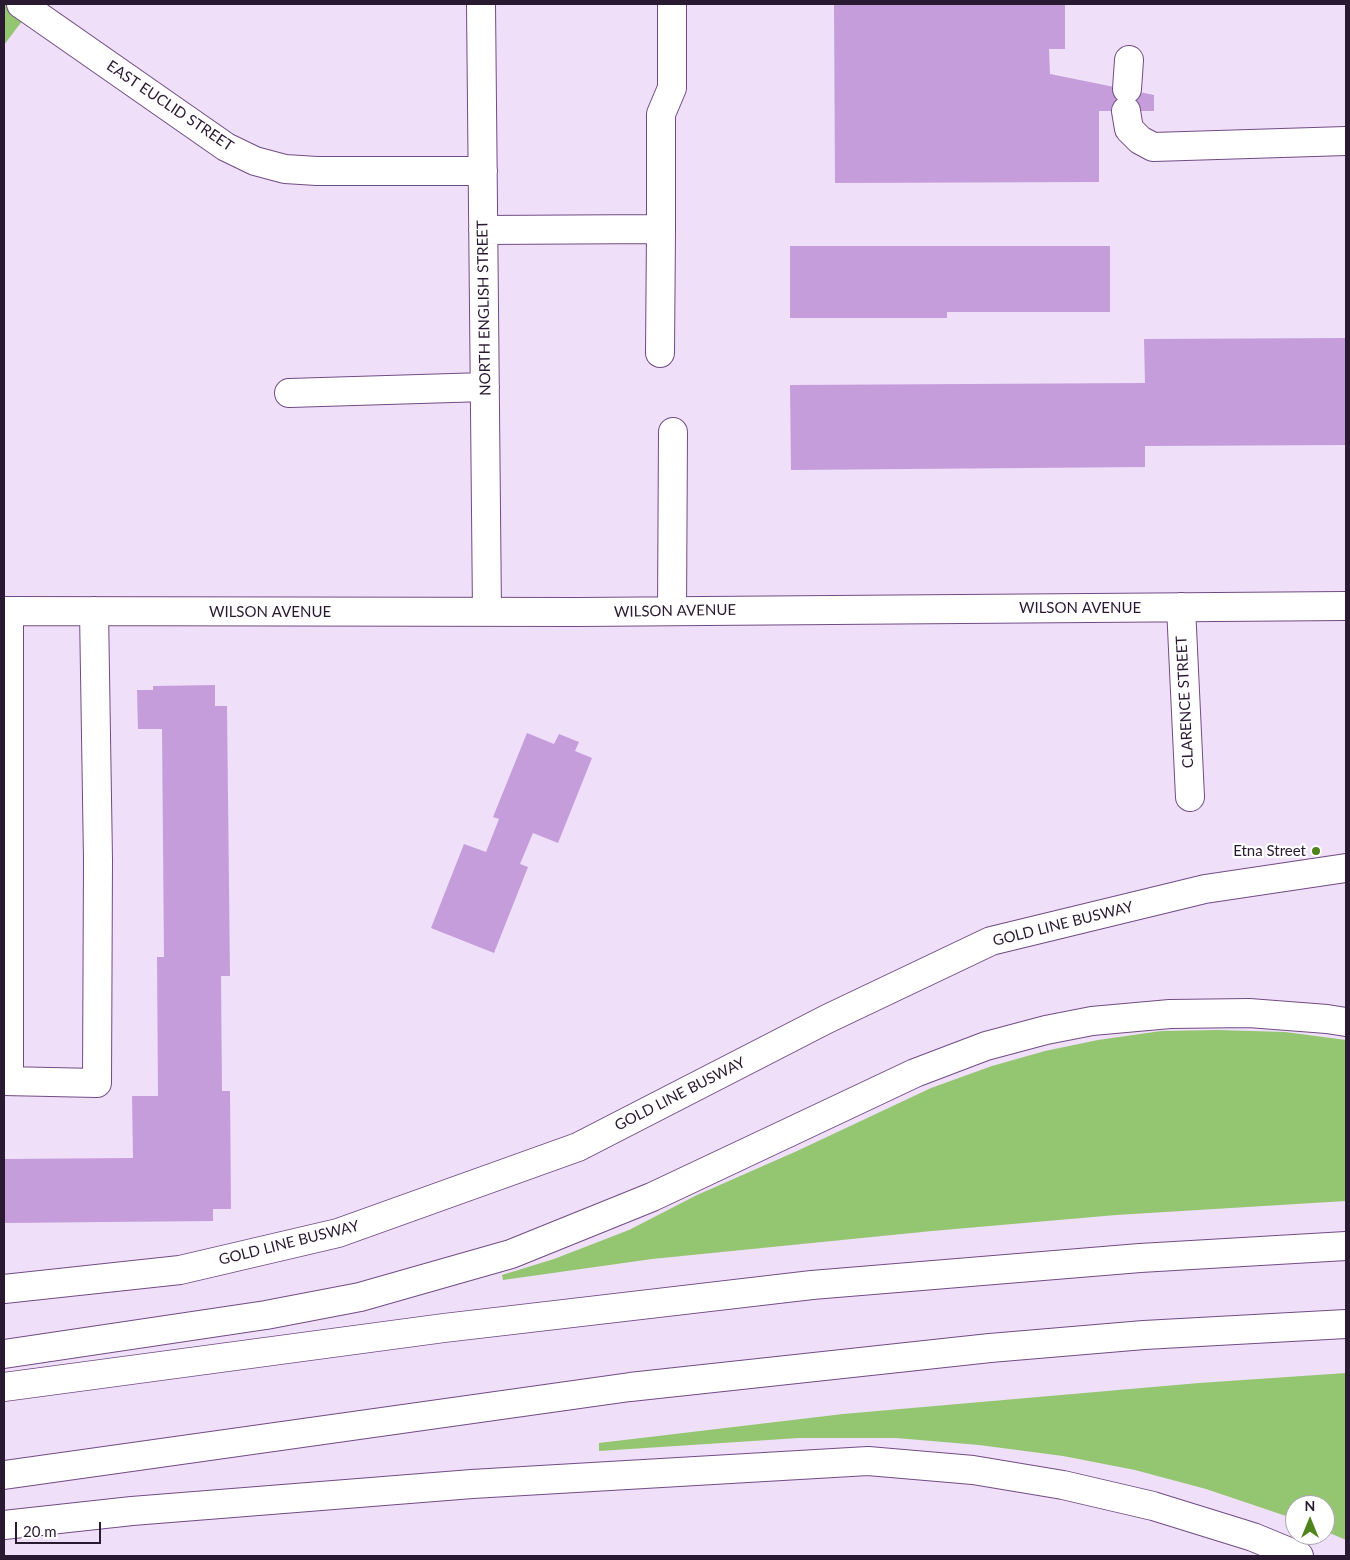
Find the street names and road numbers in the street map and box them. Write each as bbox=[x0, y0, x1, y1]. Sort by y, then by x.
street label: EAST EUCLID STREET bbox=[103, 57, 237, 155]
street label: NORTH ENGLISH STREET bbox=[473, 220, 495, 396]
street label: WILSON AVENUE bbox=[1019, 599, 1141, 617]
street label: WILSON AVENUE bbox=[614, 601, 736, 621]
street label: WILSON AVENUE bbox=[209, 603, 331, 621]
street label: CLARENCE STREET bbox=[1173, 635, 1197, 769]
street label: GOLD LINE BUSWAY bbox=[991, 898, 1135, 950]
street label: GOLD LINE BUSWAY bbox=[612, 1053, 748, 1135]
street label: GOLD LINE BUSWAY bbox=[217, 1217, 361, 1269]

